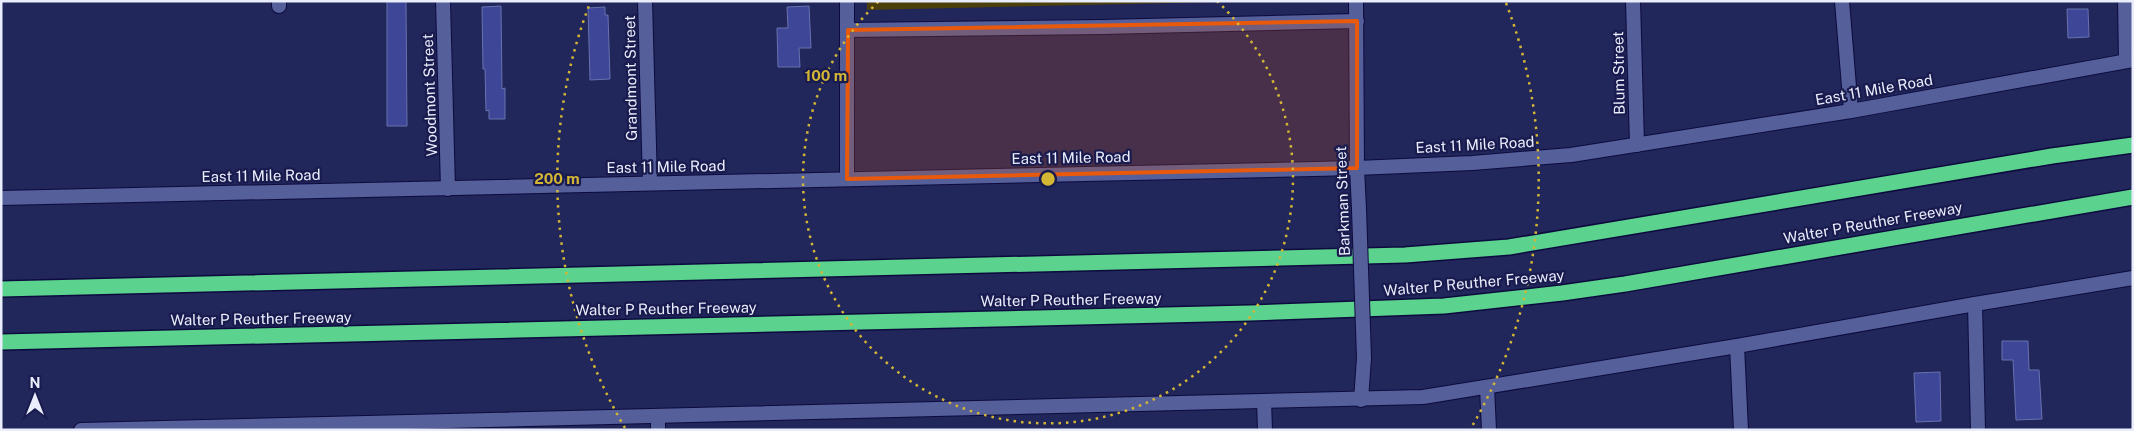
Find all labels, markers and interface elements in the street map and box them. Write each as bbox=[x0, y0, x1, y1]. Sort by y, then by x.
street label: Grandmont Street bbox=[621, 15, 640, 141]
street label: Blum Street bbox=[1609, 31, 1628, 115]
street label: Woodmont Street bbox=[419, 33, 440, 157]
text: 100 m bbox=[805, 67, 847, 84]
street label: East 11 Mile Road bbox=[1814, 71, 1934, 108]
street label: East 11 Mile Road bbox=[1415, 133, 1535, 156]
street label: Barkman Street bbox=[1332, 146, 1353, 256]
street label: East 11 Mile Road bbox=[1011, 148, 1131, 167]
street label: East 11 Mile Road bbox=[606, 157, 726, 176]
street label: East 11 Mile Road bbox=[201, 166, 321, 185]
text: 200 m bbox=[534, 170, 580, 187]
centre of rings bbox=[1039, 170, 1057, 188]
street label: Walter P Reuther Freeway bbox=[1782, 198, 1964, 247]
street label: Walter P Reuther Freeway bbox=[1383, 266, 1565, 299]
street label: Walter P Reuther Freeway bbox=[980, 289, 1162, 310]
street label: Walter P Reuther Freeway bbox=[575, 298, 757, 319]
street label: Walter P Reuther Freeway bbox=[170, 308, 352, 329]
north arrow bbox=[10, 371, 60, 421]
text: N bbox=[30, 375, 40, 391]

